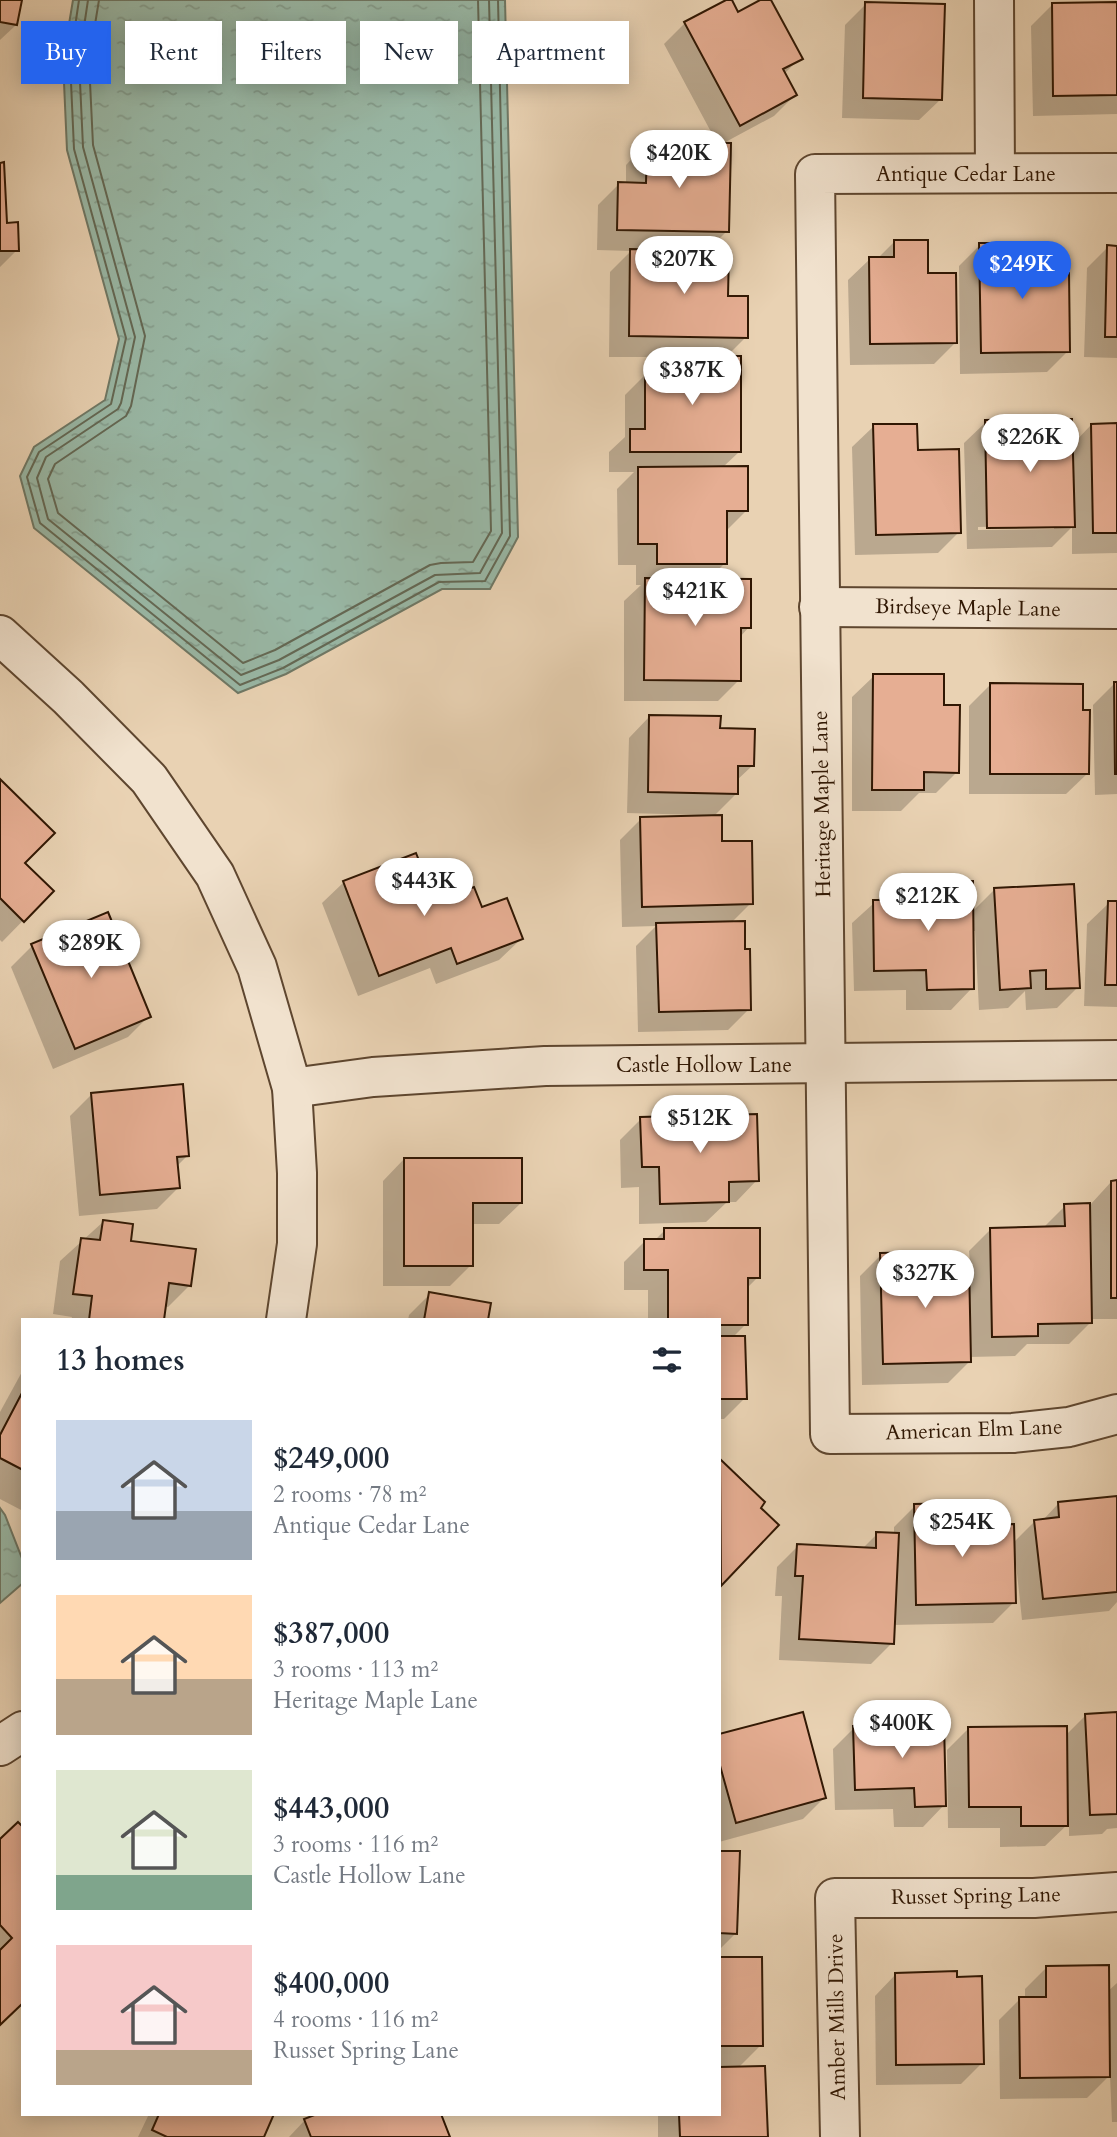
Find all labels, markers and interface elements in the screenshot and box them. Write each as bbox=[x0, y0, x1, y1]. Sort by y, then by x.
chip: Buy bbox=[21, 21, 111, 84]
chip: Rent bbox=[125, 21, 222, 84]
chip: Filters bbox=[236, 21, 346, 84]
chip: New bbox=[360, 21, 458, 84]
chip: Apartment bbox=[472, 21, 629, 84]
pin: $420K bbox=[630, 130, 728, 190]
text: $420K bbox=[646, 137, 712, 168]
street label: Antique Cedar Lane bbox=[876, 160, 1056, 189]
pin: $207K bbox=[635, 236, 733, 296]
pin: $249K bbox=[973, 242, 1071, 301]
text: $207K bbox=[651, 243, 717, 274]
text: $249K bbox=[989, 248, 1055, 279]
pin: $387K bbox=[643, 348, 741, 407]
text: $387K bbox=[659, 354, 725, 385]
pin: $226K bbox=[981, 414, 1079, 474]
text: $226K bbox=[997, 421, 1063, 452]
pin: $421K bbox=[646, 568, 744, 628]
text: $421K bbox=[662, 575, 728, 606]
street label: Birdseye Maple Lane bbox=[875, 592, 1061, 624]
street label: Heritage Maple Lane bbox=[806, 710, 838, 898]
pin: $443K bbox=[375, 858, 473, 918]
text: $443K bbox=[391, 865, 457, 896]
pin: $212K bbox=[879, 874, 977, 933]
text: $212K bbox=[895, 880, 961, 911]
pin: $289K bbox=[42, 920, 140, 980]
text: $289K bbox=[58, 927, 124, 958]
street label: Castle Hollow Lane bbox=[616, 1051, 792, 1080]
pin: $512K bbox=[651, 1096, 749, 1155]
text: $512K bbox=[667, 1102, 733, 1133]
pin: $327K bbox=[876, 1250, 974, 1310]
text: $327K bbox=[892, 1257, 958, 1288]
text: 13 homes bbox=[56, 1340, 185, 1381]
icon: filters bbox=[648, 1341, 686, 1379]
street label: American Elm Lane bbox=[885, 1412, 1063, 1448]
text: $249,000 bbox=[273, 1438, 389, 1479]
icon: home bbox=[112, 1448, 196, 1532]
text: 2 rooms · 78 m² bbox=[273, 1479, 426, 1510]
pin: $254K bbox=[913, 1500, 1011, 1559]
text: $254K bbox=[929, 1506, 995, 1537]
text: Antique Cedar Lane bbox=[273, 1510, 470, 1541]
text: $387,000 bbox=[273, 1613, 389, 1654]
icon: home bbox=[112, 1623, 196, 1707]
text: 3 rooms · 113 m² bbox=[273, 1654, 438, 1685]
text: Heritage Maple Lane bbox=[273, 1685, 478, 1716]
pin: $400K bbox=[853, 1700, 951, 1760]
text: $400K bbox=[869, 1707, 935, 1738]
text: $443,000 bbox=[273, 1788, 389, 1829]
icon: home bbox=[112, 1798, 196, 1882]
text: 3 rooms · 116 m² bbox=[273, 1829, 438, 1860]
text: Castle Hollow Lane bbox=[273, 1860, 466, 1891]
street label: Russet Spring Lane bbox=[891, 1880, 1061, 1912]
street label: Amber Mills Drive bbox=[821, 1933, 853, 2101]
text: $400,000 bbox=[273, 1963, 389, 2004]
icon: home bbox=[112, 1973, 196, 2057]
text: 4 rooms · 116 m² bbox=[273, 2004, 438, 2035]
text: Russet Spring Lane bbox=[273, 2035, 459, 2066]

